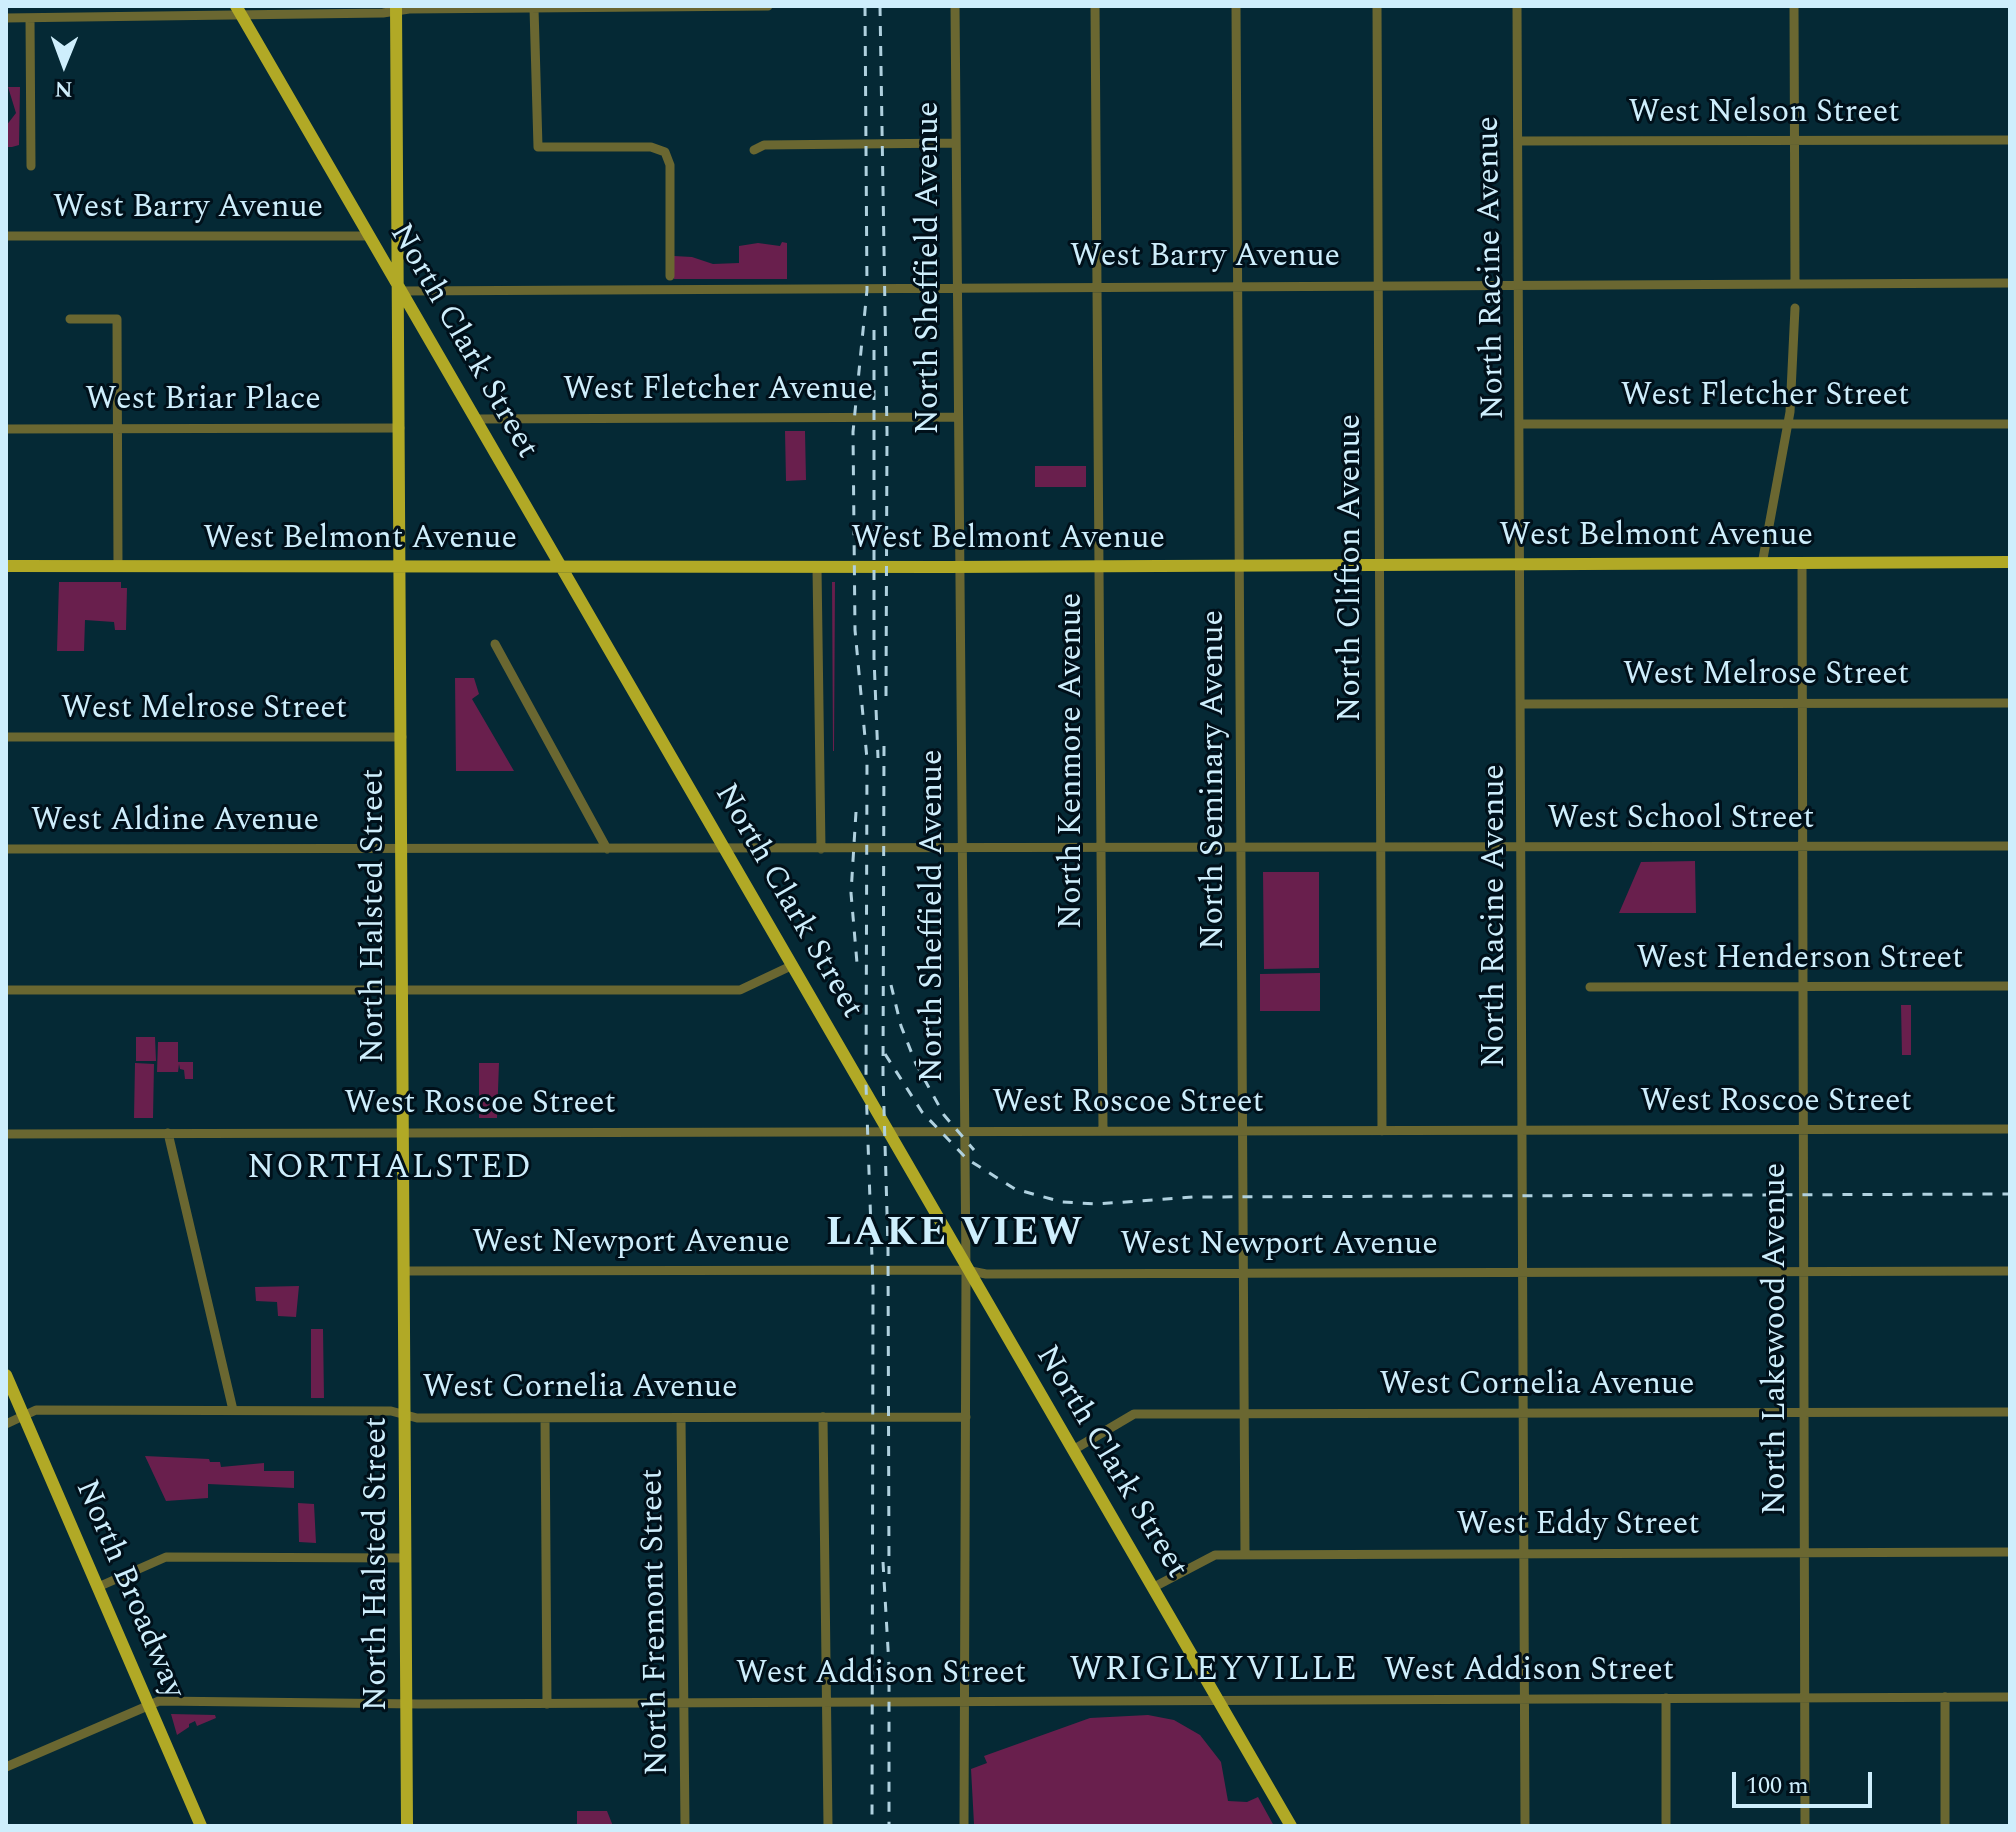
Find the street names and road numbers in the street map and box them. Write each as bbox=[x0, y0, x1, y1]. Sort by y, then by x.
street label: West Nelson Street bbox=[1628, 96, 1900, 134]
street label: North Sheffield Avenue bbox=[912, 102, 950, 434]
street label: North Racine Avenue bbox=[1471, 116, 1515, 420]
street label: West Barry Avenue bbox=[53, 191, 323, 229]
street label: North Clark Street bbox=[379, 218, 545, 466]
street label: West Barry Avenue bbox=[1070, 240, 1340, 278]
street label: West Fletcher Avenue bbox=[563, 373, 873, 411]
street label: West Fletcher Street bbox=[1621, 379, 1909, 417]
street label: West Briar Place bbox=[85, 383, 321, 421]
street label: North Clifton Avenue bbox=[1334, 414, 1372, 722]
street label: West Belmont Avenue bbox=[1499, 519, 1813, 557]
street label: West Belmont Avenue bbox=[203, 522, 517, 560]
street label: West Belmont Avenue bbox=[851, 522, 1165, 560]
street label: North Kenmore Avenue bbox=[1055, 593, 1093, 929]
street label: North Seminary Avenue bbox=[1197, 610, 1235, 950]
street label: West Melrose Street bbox=[1623, 658, 1909, 696]
street label: West Melrose Street bbox=[61, 692, 347, 730]
street label: North Sheffield Avenue bbox=[916, 750, 954, 1082]
street label: North Racine Avenue bbox=[1478, 764, 1516, 1068]
street label: North Halsted Street bbox=[357, 769, 395, 1063]
street label: North Clark Street bbox=[704, 778, 870, 1026]
street label: West School Street bbox=[1548, 802, 1814, 840]
street label: West Aldine Avenue bbox=[31, 804, 319, 842]
street label: West Henderson Street bbox=[1637, 942, 1963, 980]
street label: West Roscoe Street bbox=[1640, 1085, 1912, 1123]
street label: West Roscoe Street bbox=[992, 1086, 1264, 1124]
street label: West Roscoe Street bbox=[344, 1087, 616, 1125]
street label: North Lakewood Avenue bbox=[1759, 1163, 1797, 1515]
street label: West Newport Avenue bbox=[472, 1226, 790, 1264]
street label: West Newport Avenue bbox=[1120, 1228, 1438, 1266]
street label: North Clark Street bbox=[1025, 1340, 1195, 1586]
street label: West Cornelia Avenue bbox=[1379, 1368, 1695, 1406]
street label: West Cornelia Avenue bbox=[422, 1371, 738, 1409]
street label: North Halsted Street bbox=[360, 1417, 398, 1711]
street label: North Fremont Street bbox=[635, 1468, 679, 1776]
street label: North Broadway bbox=[65, 1475, 191, 1705]
street label: West Eddy Street bbox=[1456, 1508, 1700, 1546]
street label: West Addison Street bbox=[1384, 1654, 1674, 1692]
street label: West Addison Street bbox=[736, 1657, 1026, 1695]

